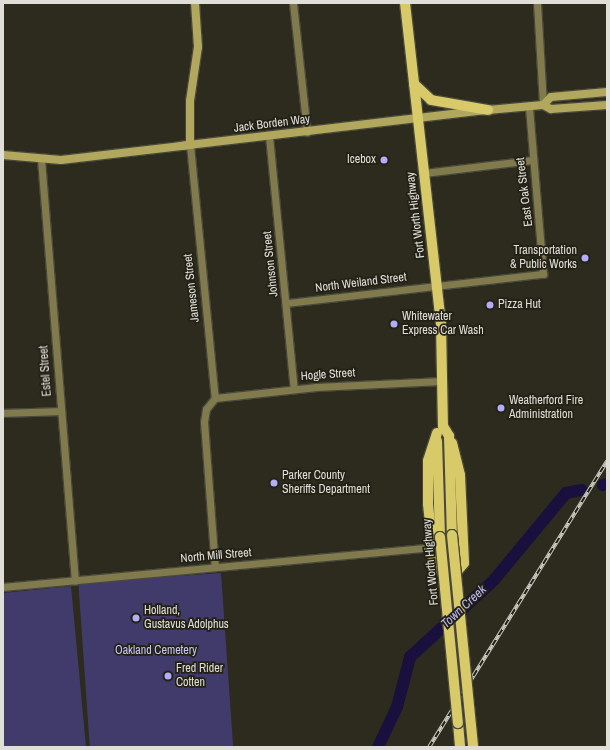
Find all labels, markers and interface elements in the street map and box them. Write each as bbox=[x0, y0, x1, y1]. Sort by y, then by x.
street label: Jack Borden Way bbox=[233, 112, 311, 136]
place label: Icebox bbox=[347, 153, 376, 167]
marker: Icebox bbox=[379, 155, 389, 165]
street label: East Oak Street bbox=[514, 157, 536, 227]
street label: Fort Worth Highway bbox=[404, 171, 428, 259]
street label: Johnson Street bbox=[260, 230, 282, 298]
place label: Transportation & Public Works bbox=[510, 244, 577, 272]
street label: Jameson Street bbox=[181, 253, 203, 323]
marker: Transportation & Public Works bbox=[580, 253, 590, 263]
street label: North Weiland Street bbox=[315, 270, 407, 296]
place label: Pizza Hut bbox=[498, 298, 541, 312]
marker: Pizza Hut bbox=[485, 300, 495, 310]
place label: Whitewater Express Car Wash bbox=[402, 310, 484, 338]
marker: Whitewater Express Car Wash bbox=[389, 319, 399, 329]
street label: Estel Street bbox=[37, 345, 55, 397]
street label: Hogle Street bbox=[300, 366, 356, 384]
place label: Weatherford Fire Administration bbox=[509, 394, 583, 422]
marker: Weatherford Fire Administration bbox=[496, 403, 506, 413]
place label: Parker County Sheriffs Department bbox=[282, 469, 370, 497]
marker: Parker County Sheriffs Department bbox=[269, 478, 279, 488]
street label: Fort Worth Highway bbox=[420, 518, 442, 606]
street label: North Mill Street bbox=[180, 546, 252, 566]
water label: Town Creek bbox=[438, 582, 490, 632]
place label: Holland, Gustavus Adolphus bbox=[144, 604, 229, 632]
marker: Holland, Gustavus Adolphus bbox=[131, 613, 141, 623]
park label: Oakland Cemetery bbox=[115, 644, 197, 658]
place label: Fred Rider Cotten bbox=[176, 662, 223, 690]
marker: Fred Rider Cotten bbox=[163, 671, 173, 681]

